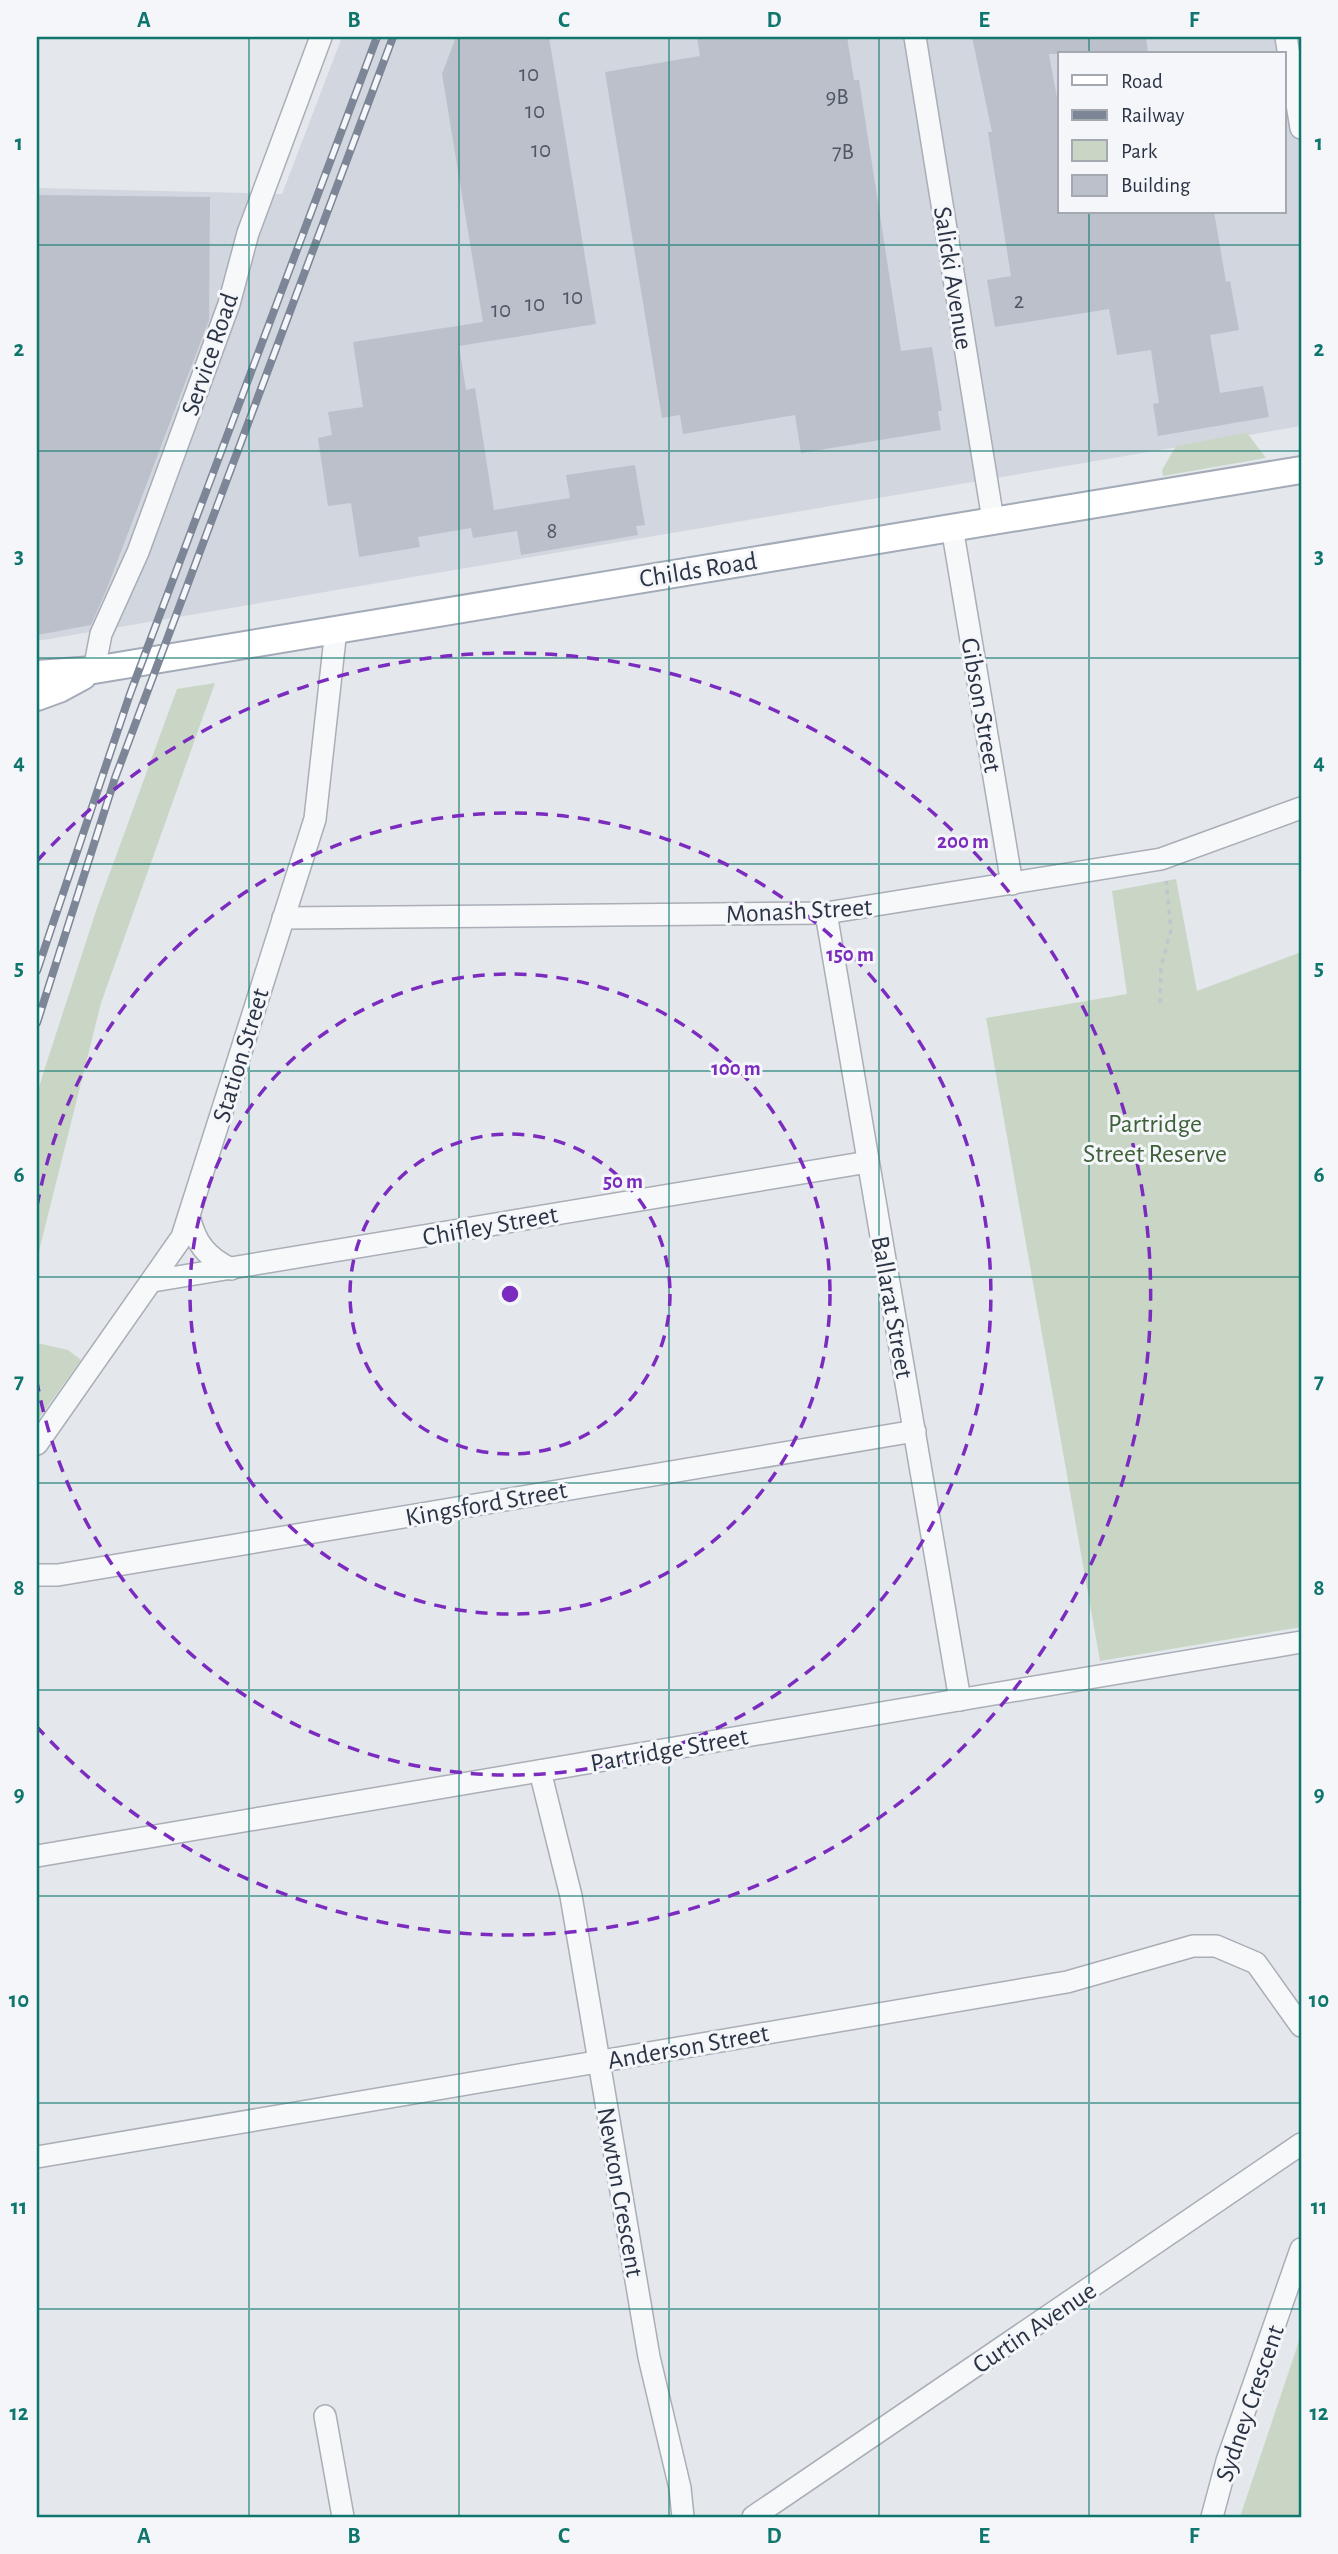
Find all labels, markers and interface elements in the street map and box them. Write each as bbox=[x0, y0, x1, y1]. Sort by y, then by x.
text: A bbox=[137, 9, 151, 32]
text: B bbox=[347, 9, 361, 32]
text: C bbox=[558, 9, 570, 32]
text: D bbox=[766, 9, 782, 32]
text: E bbox=[978, 9, 990, 32]
text: F bbox=[1189, 9, 1200, 32]
legend bbox=[1058, 52, 1286, 214]
house number: 10 bbox=[519, 63, 539, 86]
text: Road bbox=[1121, 71, 1163, 92]
house number: 9B bbox=[825, 86, 849, 109]
house number: 10 bbox=[525, 100, 545, 123]
text: Railway bbox=[1121, 105, 1184, 126]
text: 1 bbox=[15, 132, 23, 155]
text: 1 bbox=[1315, 132, 1323, 155]
house number: 10 bbox=[531, 139, 551, 162]
house number: 7B bbox=[832, 141, 854, 164]
text: Park bbox=[1121, 141, 1158, 162]
text: Building bbox=[1121, 175, 1191, 196]
street label: Salicki Avenue bbox=[929, 205, 977, 352]
house number: 10 bbox=[563, 286, 583, 309]
street label: Service Road bbox=[177, 290, 243, 419]
house number: 2 bbox=[1014, 290, 1024, 313]
house number: 10 bbox=[525, 293, 545, 316]
house number: 10 bbox=[491, 299, 511, 322]
text: 2 bbox=[14, 338, 25, 361]
text: 2 bbox=[1314, 338, 1325, 361]
house number: 8 bbox=[547, 520, 557, 543]
text: 3 bbox=[14, 545, 24, 568]
text: 3 bbox=[1314, 545, 1324, 568]
street label: Childs Road bbox=[637, 548, 759, 592]
street label: Gibson Street bbox=[956, 636, 1006, 775]
text: 4 bbox=[13, 751, 25, 774]
text: 4 bbox=[1313, 751, 1325, 774]
text: 200 m bbox=[937, 831, 989, 852]
street label: Monash Street bbox=[725, 894, 873, 928]
text: 150 m bbox=[826, 944, 874, 965]
text: 5 bbox=[14, 957, 24, 980]
text: 5 bbox=[1314, 957, 1324, 980]
street label: Station Street bbox=[208, 985, 274, 1125]
text: 100 m bbox=[711, 1058, 761, 1079]
park label: Partridge Street Reserve bbox=[1083, 1111, 1227, 1167]
text: 6 bbox=[13, 1164, 25, 1187]
text: 6 bbox=[1313, 1164, 1325, 1187]
text: 50 m bbox=[603, 1171, 643, 1192]
street label: Chifley Street bbox=[421, 1201, 560, 1251]
street label: Ballarat Street bbox=[867, 1234, 917, 1381]
centre of rings bbox=[498, 1282, 522, 1306]
text: 7 bbox=[14, 1370, 24, 1393]
text: 7 bbox=[1314, 1370, 1324, 1393]
street label: Kingsford Street bbox=[403, 1477, 569, 1531]
text: 8 bbox=[13, 1577, 25, 1600]
text: 8 bbox=[1313, 1577, 1325, 1600]
street label: Partridge Street bbox=[588, 1723, 750, 1777]
text: 9 bbox=[13, 1783, 25, 1806]
text: 9 bbox=[1313, 1783, 1325, 1806]
text: 10 bbox=[9, 1989, 29, 2012]
text: 10 bbox=[1309, 1989, 1329, 2012]
street label: Anderson Street bbox=[606, 2020, 771, 2074]
street label: Newton Crescent bbox=[592, 2105, 648, 2279]
text: 11 bbox=[11, 2196, 27, 2219]
text: 11 bbox=[1311, 2196, 1327, 2219]
street label: Curtin Avenue bbox=[968, 2277, 1101, 2378]
street label: Sydney Crescent bbox=[1211, 2322, 1289, 2485]
text: 12 bbox=[9, 2402, 29, 2425]
text: 12 bbox=[1309, 2402, 1329, 2425]
text: A bbox=[137, 2525, 151, 2548]
text: B bbox=[347, 2525, 361, 2548]
text: C bbox=[558, 2525, 570, 2548]
text: D bbox=[766, 2525, 782, 2548]
text: E bbox=[978, 2525, 990, 2548]
text: F bbox=[1189, 2525, 1200, 2548]

